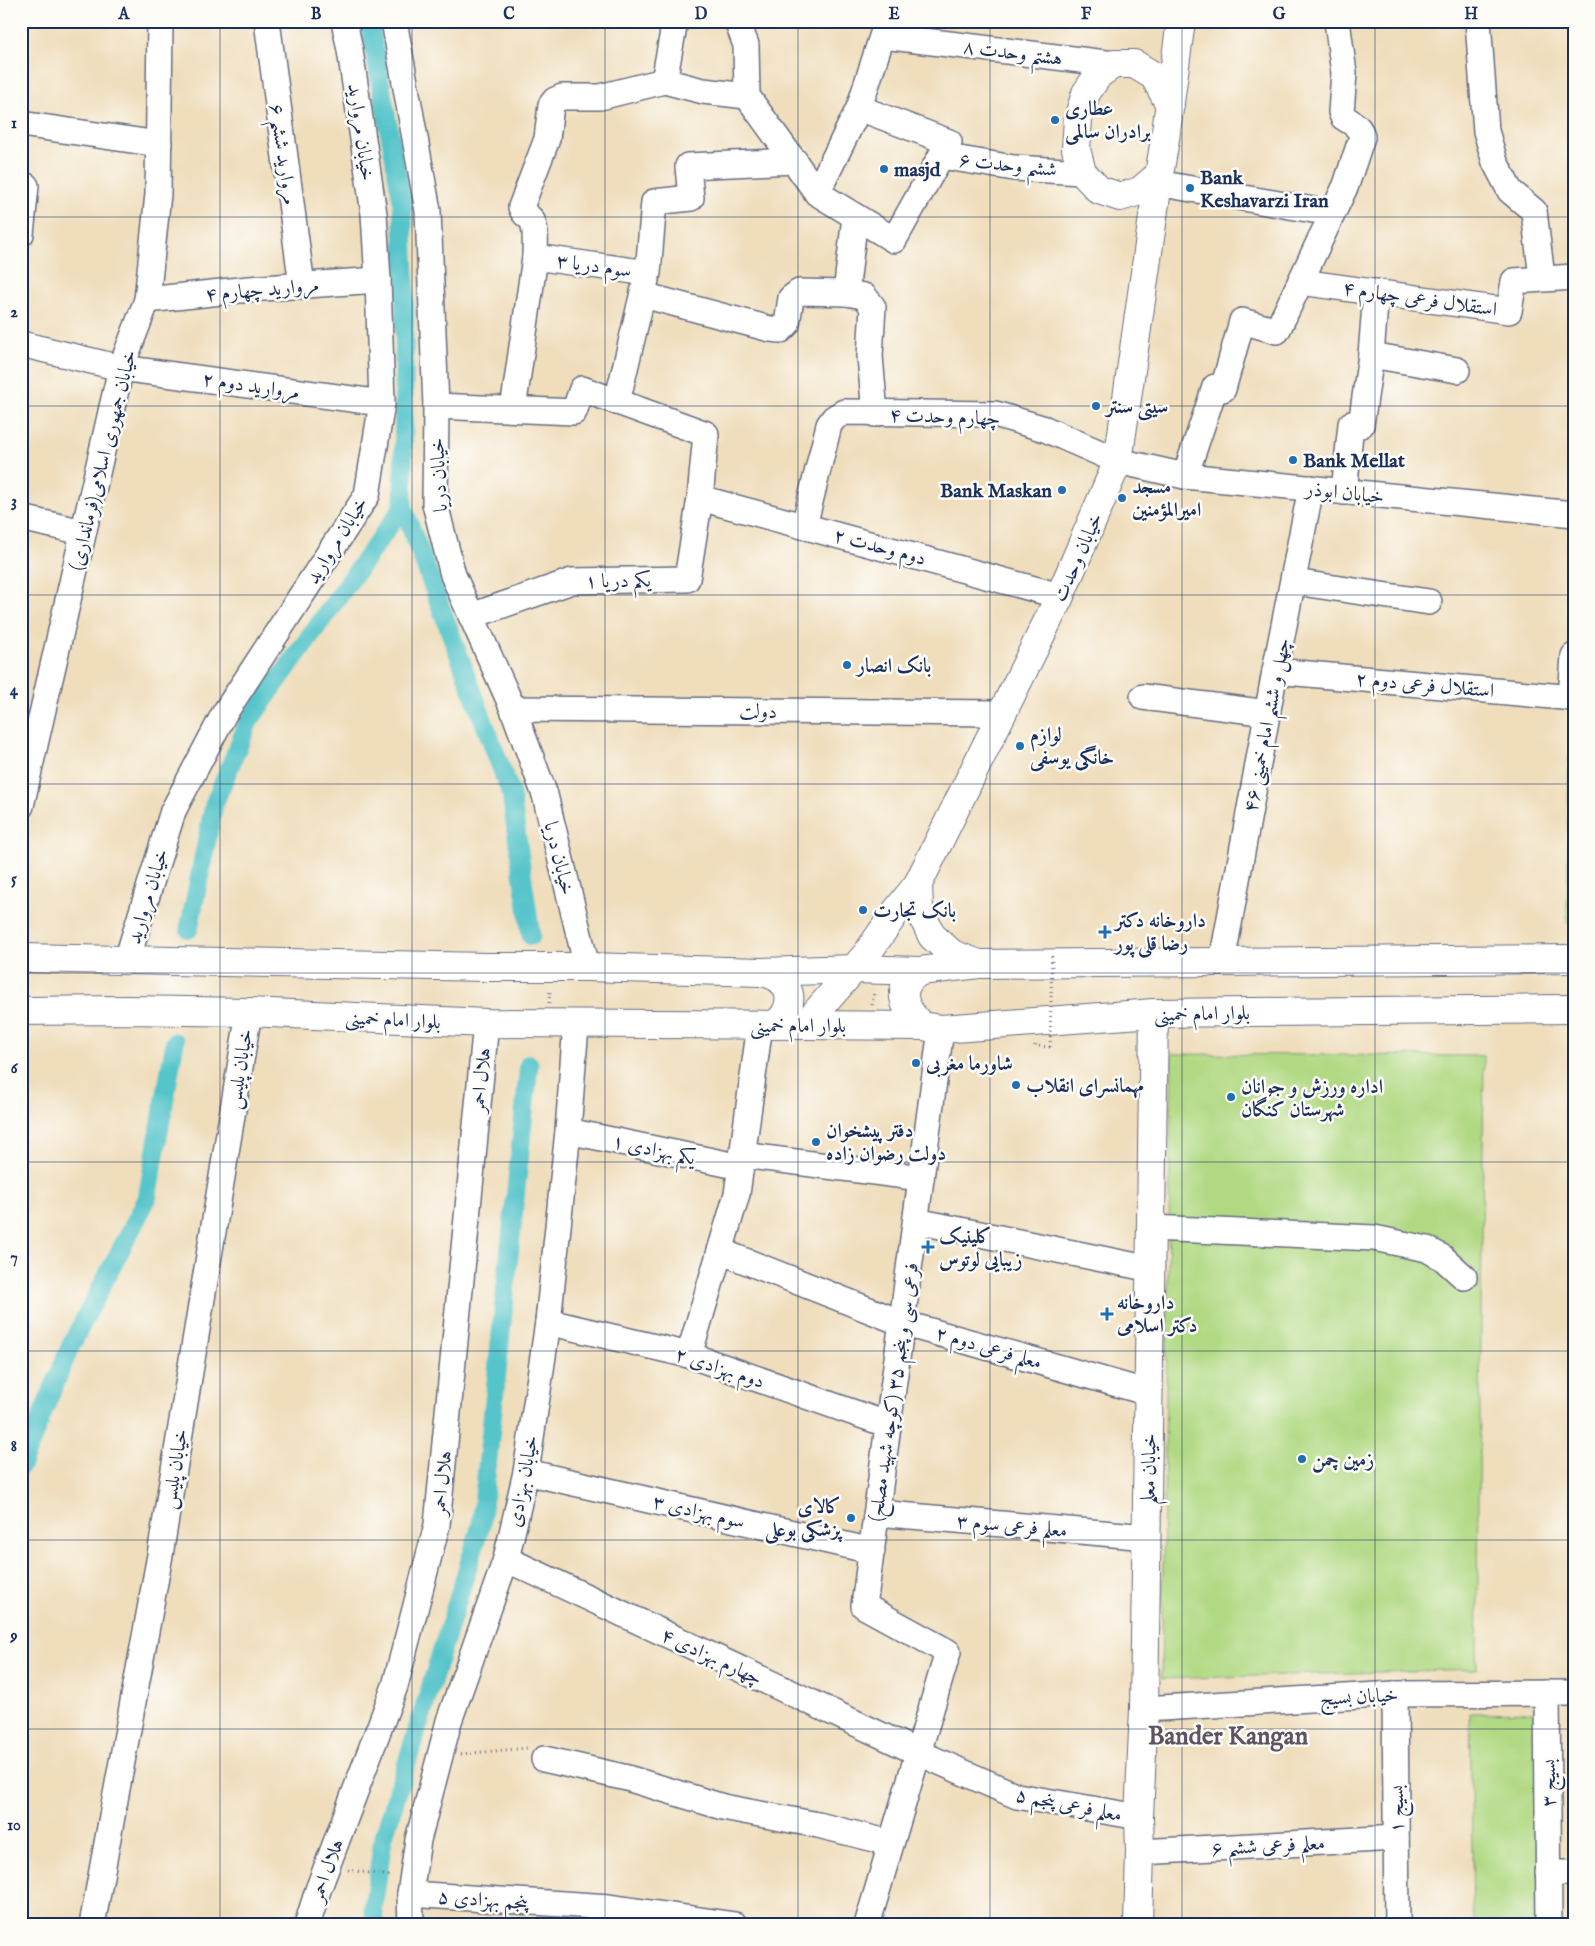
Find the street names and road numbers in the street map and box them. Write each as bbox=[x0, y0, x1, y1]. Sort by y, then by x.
street label: هشتم وحدت ۸ bbox=[961, 35, 1064, 78]
street label: خیابان مروارید bbox=[341, 82, 380, 183]
street label: مروارید ششم ۶ bbox=[257, 102, 302, 207]
street label: ششم وحدت ۶ bbox=[957, 148, 1058, 189]
street label: سوم دریا ۳ bbox=[554, 249, 633, 288]
street label: مروارید چهارم ۴ bbox=[204, 273, 321, 312]
street label: استقلال فرعی چهارم ۴ bbox=[1340, 276, 1499, 327]
street label: خیابان جمهوری اسلامی(فرمانداری) bbox=[64, 347, 143, 573]
street label: مروارید دوم ۲ bbox=[200, 367, 301, 410]
street label: چهارم وحدت ۴ bbox=[889, 403, 1001, 436]
street label: خیابان دریا bbox=[425, 437, 454, 513]
street label: خیابان ابوذر bbox=[1302, 477, 1385, 510]
street label: خیابان مروارید bbox=[301, 493, 374, 589]
street label: خیابان وحدت bbox=[1048, 509, 1109, 606]
street label: دوم وحدت ۲ bbox=[830, 523, 929, 576]
street label: یکم دریا ۱ bbox=[585, 568, 652, 600]
street label: چهل و ششم امام خمینی ۴۶ bbox=[1238, 636, 1303, 816]
street label: استقلال فرعی دوم ۲ bbox=[1354, 667, 1495, 708]
street label: دولت bbox=[739, 700, 777, 725]
street label: خیابان دریا bbox=[537, 819, 580, 898]
street label: خیابان مروارید bbox=[122, 846, 175, 947]
street label: بلوار امام خمینی bbox=[1154, 1001, 1250, 1032]
street label: بلوار امام خمینی bbox=[344, 1006, 442, 1039]
street label: بلوار امام خمینی bbox=[750, 1014, 846, 1043]
street label: خیابان پلیس bbox=[222, 1027, 260, 1111]
street label: هلال احمر bbox=[465, 1046, 497, 1116]
street label: یکم بهزادی ۱ bbox=[609, 1129, 699, 1177]
street label: فرعی سی و پنجم ۳۵ (کوچه شهید مصلح) bbox=[864, 1261, 930, 1524]
street label: معلم فرعی دوم ۲ bbox=[930, 1321, 1045, 1382]
street label: دوم بهزادی ۲ bbox=[670, 1342, 767, 1398]
street label: خیابان پلیس bbox=[157, 1427, 195, 1511]
street label: خیابان بهزادی bbox=[502, 1433, 545, 1529]
street label: خیابان معلم bbox=[1136, 1433, 1170, 1505]
street label: هلال احمر bbox=[426, 1449, 458, 1519]
street label: سوم بهزادی ۳ bbox=[649, 1490, 747, 1539]
street label: معلم فرعی سوم ۳ bbox=[955, 1509, 1068, 1551]
street label: چهارم بهزادی ۴ bbox=[655, 1623, 766, 1695]
street label: خیابان بسیج bbox=[1319, 1683, 1399, 1716]
street label: بسیج ۳ bbox=[1537, 1758, 1566, 1807]
street label: معلم فرعی پنجم ۵ bbox=[1012, 1783, 1124, 1835]
street label: بسیج ۱ bbox=[1385, 1784, 1414, 1833]
street label: معلم فرعی ششم ۶ bbox=[1210, 1831, 1326, 1869]
street label: هلال احمر bbox=[304, 1836, 350, 1907]
street label: پنجم بهزادی ۵ bbox=[437, 1885, 531, 1921]

